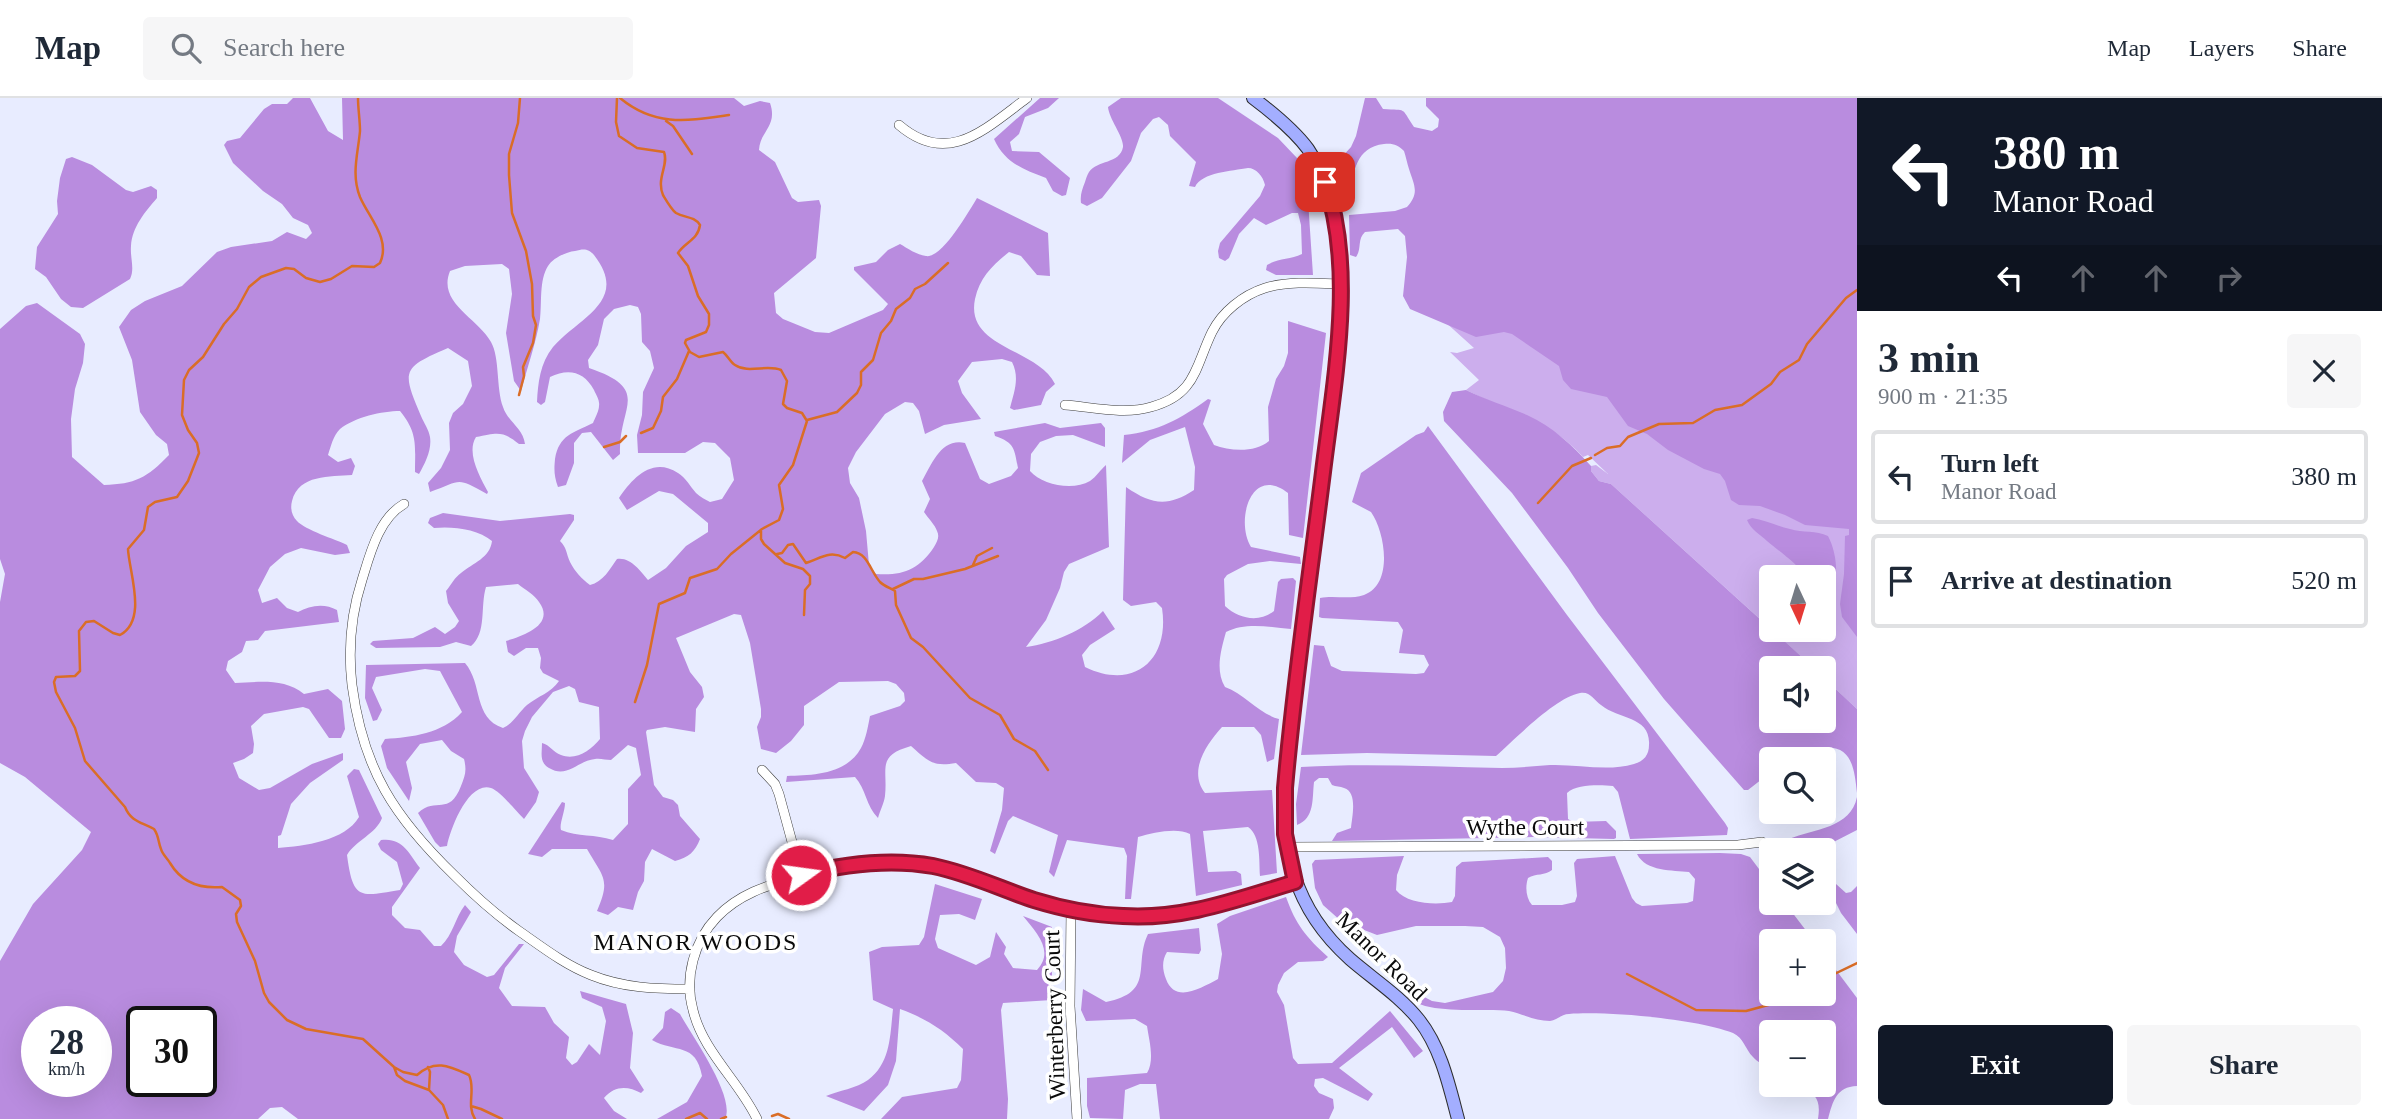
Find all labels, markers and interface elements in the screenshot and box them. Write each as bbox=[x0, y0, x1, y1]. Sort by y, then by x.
search box bbox=[143, 17, 633, 80]
icon: search bbox=[167, 29, 205, 67]
text: Map bbox=[35, 30, 101, 66]
text: Search here bbox=[223, 33, 345, 62]
text: Map bbox=[2107, 35, 2151, 61]
text: Layers bbox=[2189, 35, 2254, 61]
text: Share bbox=[2292, 35, 2347, 61]
text: 380 m bbox=[1993, 125, 2120, 180]
icon: left bbox=[1878, 126, 1969, 217]
pin bbox=[1295, 152, 1355, 212]
icon: arrive bbox=[1306, 163, 1344, 201]
text: Manor Road bbox=[1993, 183, 2154, 219]
icon: left bbox=[1991, 259, 2029, 297]
icon: ahead bbox=[2064, 259, 2102, 297]
icon: ahead bbox=[2137, 259, 2175, 297]
icon: right bbox=[2210, 259, 2248, 297]
button: close bbox=[2287, 334, 2361, 408]
text: 3 min bbox=[1878, 335, 1980, 381]
text: 900 m · 21:35 bbox=[1878, 384, 2008, 409]
text: Turn left bbox=[1941, 449, 2039, 478]
icon: left bbox=[1882, 458, 1920, 496]
text: 380 m bbox=[2291, 462, 2357, 491]
text: Manor Road bbox=[1941, 479, 2057, 504]
icon: arrive bbox=[1882, 562, 1920, 600]
north arrow bbox=[1759, 565, 1836, 642]
map controls bbox=[1759, 565, 1836, 1097]
text: Arrive at destination bbox=[1941, 566, 2172, 595]
text: 520 m bbox=[2291, 566, 2357, 595]
button: sound bbox=[1759, 656, 1836, 733]
button: search bbox=[1759, 747, 1836, 824]
street label: Wythe Court bbox=[1466, 815, 1585, 840]
position arrow bbox=[764, 838, 838, 912]
button: layers bbox=[1759, 838, 1836, 915]
street label: Manor Road bbox=[1331, 907, 1432, 1006]
district label: MANOR WOODS bbox=[594, 929, 798, 955]
street label: Winterberry Court bbox=[1039, 929, 1070, 1100]
button: + bbox=[1759, 929, 1836, 1006]
speed limit sign: 30 bbox=[126, 1006, 217, 1097]
button: − bbox=[1759, 1020, 1836, 1097]
text: 28 bbox=[49, 1023, 84, 1062]
button: Exit bbox=[1878, 1025, 2113, 1105]
button: Share bbox=[2127, 1025, 2361, 1105]
text: km/h bbox=[48, 1059, 85, 1079]

